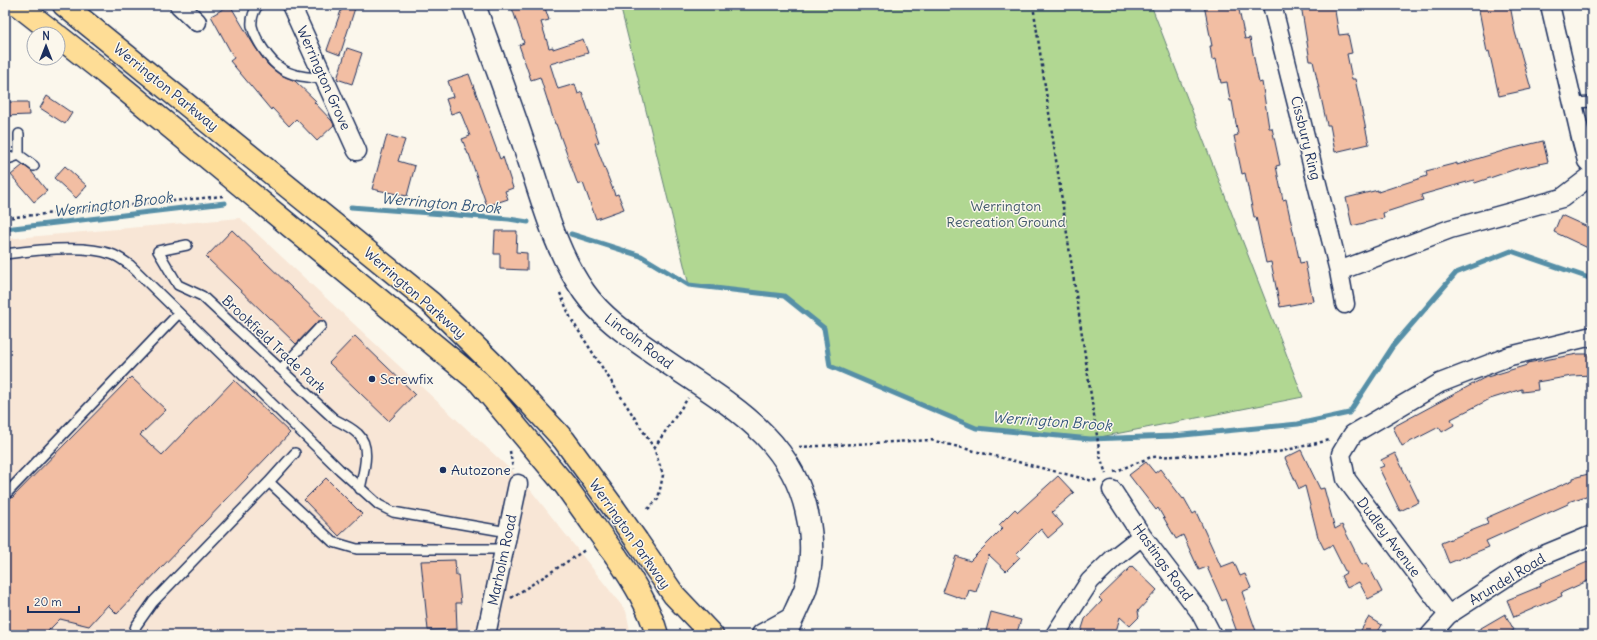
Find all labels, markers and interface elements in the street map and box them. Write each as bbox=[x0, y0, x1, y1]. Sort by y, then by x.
street label: Werrington Grove bbox=[293, 23, 355, 133]
north arrow bbox=[26, 26, 66, 66]
text: N bbox=[42, 29, 50, 43]
street label: Werrington Parkway bbox=[110, 39, 222, 135]
street label: Cissbury Ring bbox=[1287, 94, 1325, 182]
water label: Werrington Brook bbox=[52, 187, 175, 221]
water label: Werrington Brook bbox=[380, 188, 503, 218]
park label: Werrington Recreation Ground bbox=[946, 197, 1066, 231]
street label: Werrington Parkway bbox=[360, 244, 470, 342]
street label: Brookfield Trade Park bbox=[218, 291, 330, 397]
street label: Lincoln Road bbox=[601, 309, 677, 373]
place label: Screwfix bbox=[380, 370, 433, 388]
marker: Screwfix bbox=[367, 374, 377, 384]
water label: Werrington Brook bbox=[992, 407, 1114, 435]
place label: Autozone bbox=[451, 461, 511, 479]
marker: Autozone bbox=[438, 465, 448, 475]
street label: Werrington Parkway bbox=[585, 476, 675, 592]
street label: Dudley Avenue bbox=[1353, 494, 1425, 580]
street label: Marholm Road bbox=[484, 513, 520, 607]
street label: Hastings Road bbox=[1129, 520, 1197, 604]
street label: Arundel Road bbox=[1466, 549, 1548, 609]
scale bar bbox=[28, 588, 79, 614]
text: 20 m bbox=[34, 594, 62, 609]

